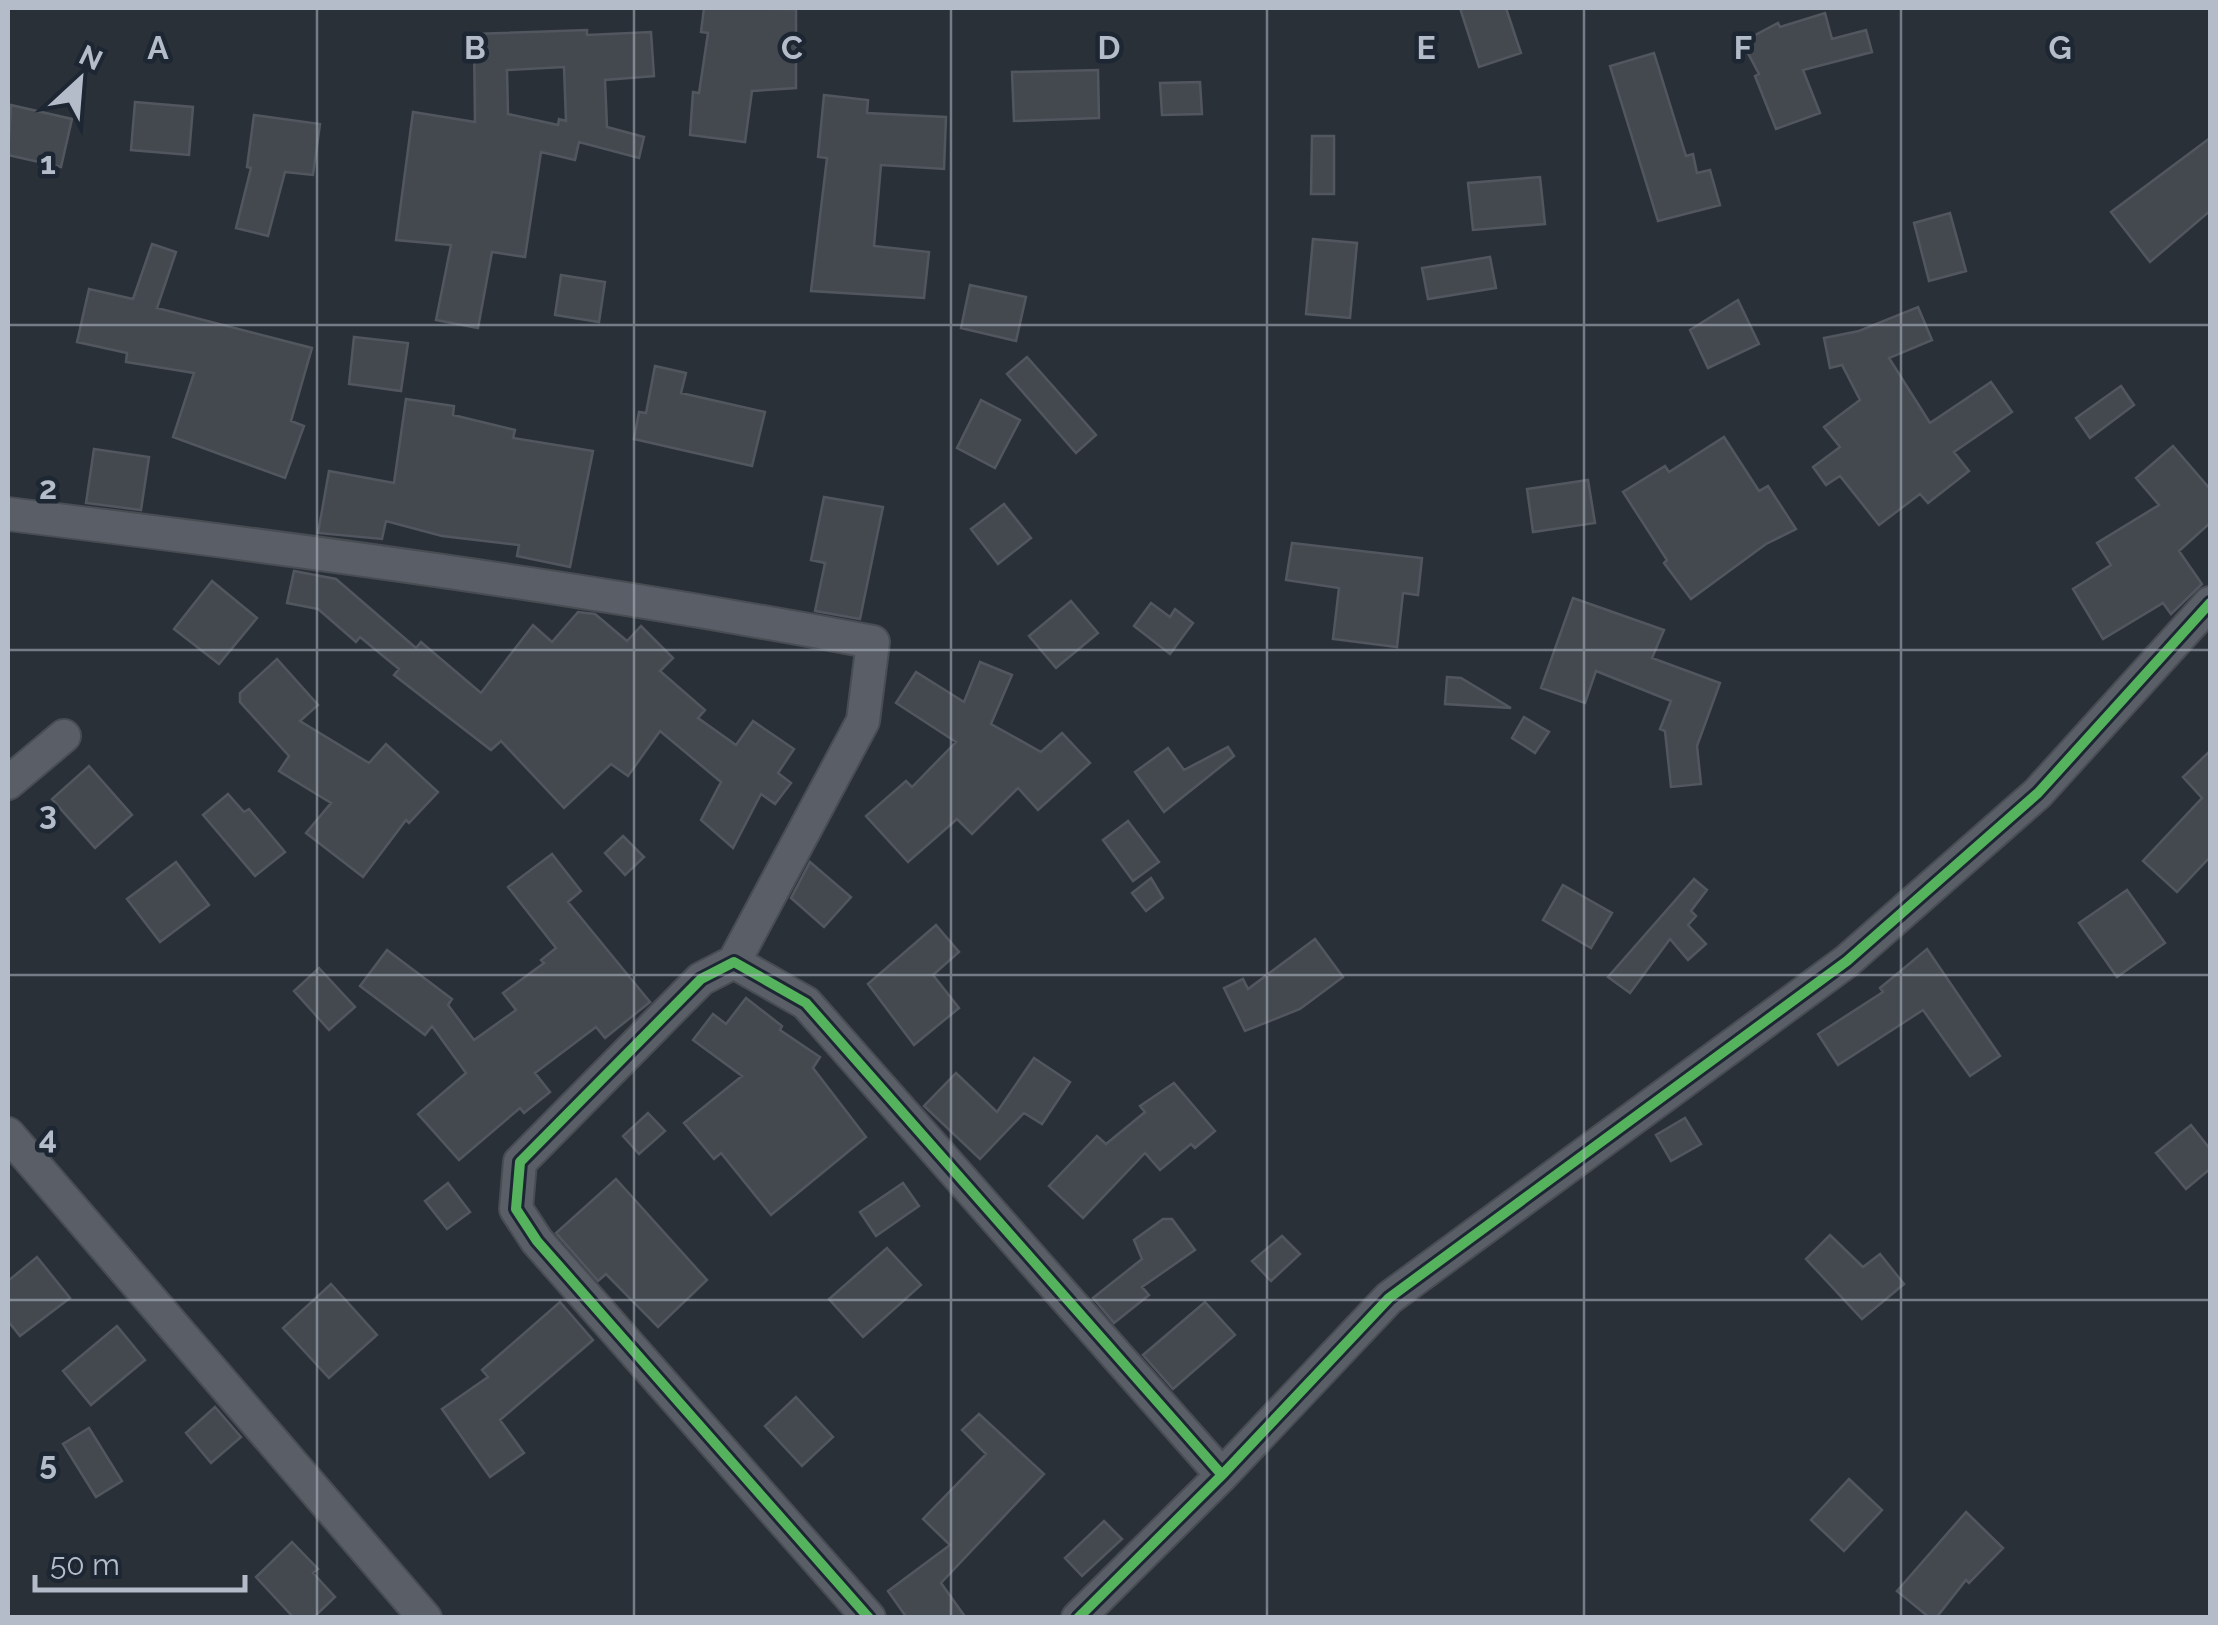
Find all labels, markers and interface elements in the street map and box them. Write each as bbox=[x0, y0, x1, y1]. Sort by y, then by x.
text: A bbox=[147, 29, 169, 66]
text: B bbox=[464, 29, 486, 66]
text: C bbox=[781, 29, 803, 66]
text: D bbox=[1098, 29, 1120, 66]
text: E bbox=[1416, 29, 1436, 66]
text: F bbox=[1734, 29, 1752, 66]
text: G bbox=[2048, 29, 2072, 66]
north arrow bbox=[30, 30, 130, 130]
text: N bbox=[74, 38, 108, 77]
text: 1 bbox=[40, 144, 56, 181]
text: 2 bbox=[39, 469, 57, 506]
text: 3 bbox=[39, 794, 57, 831]
text: 4 bbox=[39, 1119, 57, 1156]
text: 5 bbox=[39, 1444, 57, 1481]
scale bar bbox=[35, 1530, 245, 1592]
text: 50 m bbox=[50, 1547, 120, 1582]

